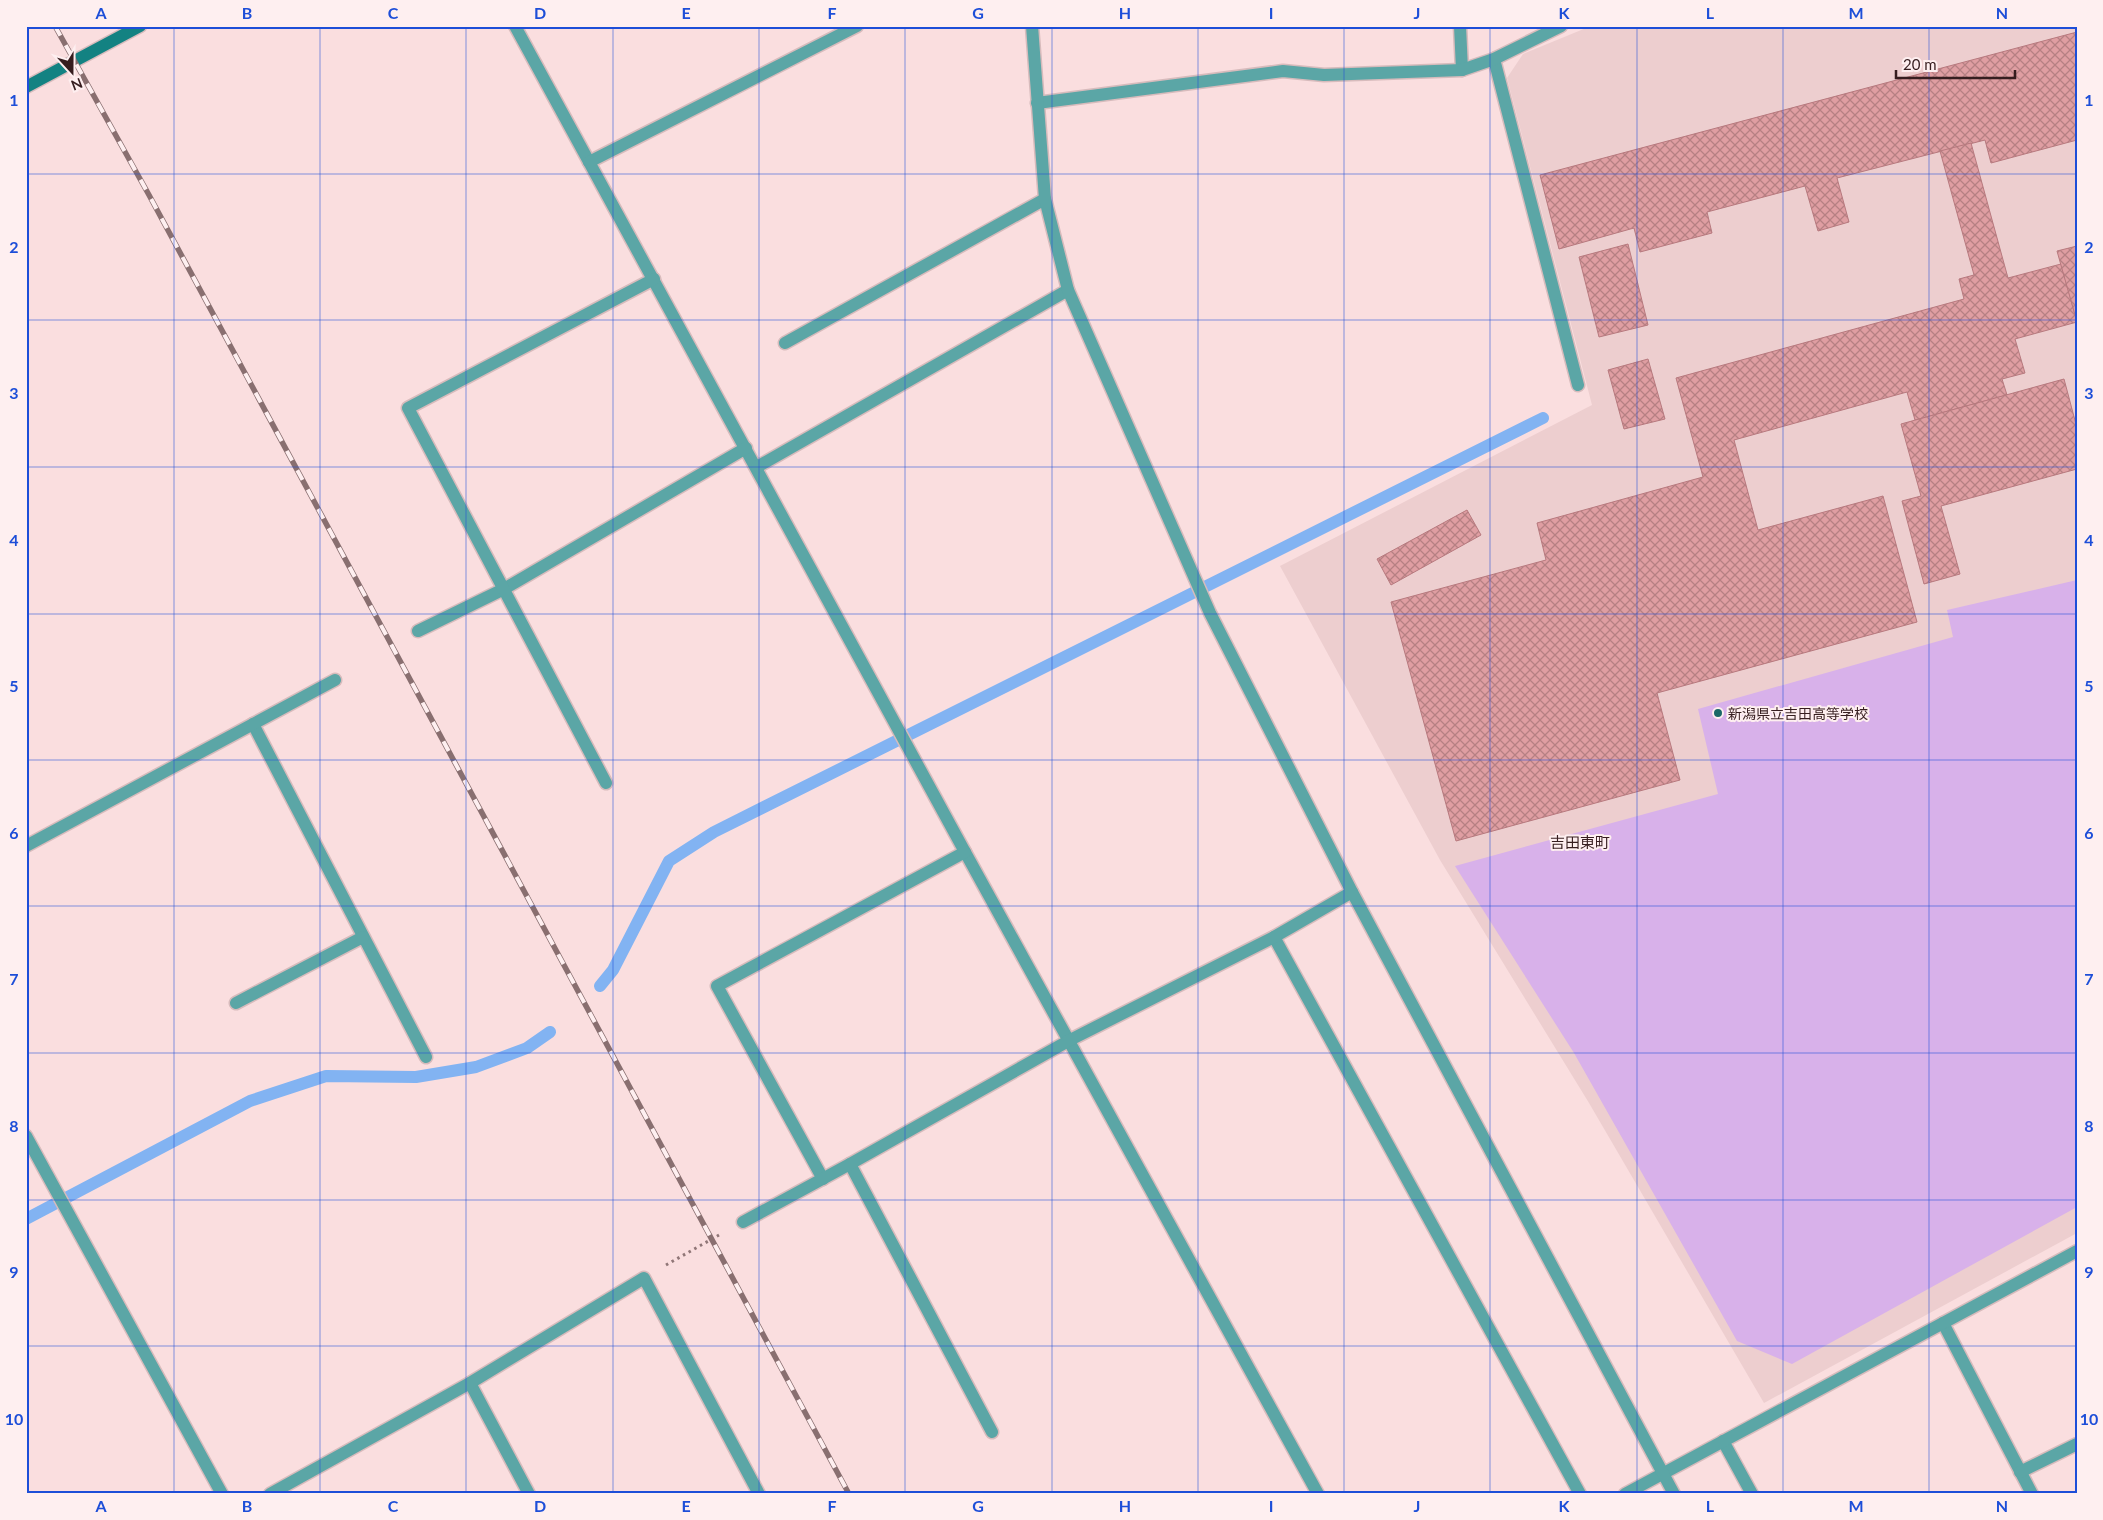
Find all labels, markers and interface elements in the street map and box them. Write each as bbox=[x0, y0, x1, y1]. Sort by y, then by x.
text: A bbox=[94, 3, 107, 22]
text: B bbox=[242, 3, 252, 22]
text: C bbox=[388, 3, 399, 22]
text: D bbox=[534, 3, 546, 22]
text: E bbox=[681, 3, 691, 22]
text: F bbox=[827, 3, 837, 22]
text: G bbox=[972, 3, 984, 22]
text: H bbox=[1119, 3, 1131, 22]
text: I bbox=[1269, 3, 1273, 22]
text: J bbox=[1414, 3, 1420, 22]
text: K bbox=[1559, 3, 1571, 22]
text: L bbox=[1706, 3, 1715, 22]
text: M bbox=[1848, 3, 1864, 22]
text: N bbox=[1996, 3, 2008, 22]
north arrow bbox=[48, 48, 98, 98]
scale bar bbox=[1896, 48, 2014, 80]
text: 20 m bbox=[1903, 55, 1937, 73]
text: N bbox=[69, 75, 85, 94]
text: 1 bbox=[9, 90, 19, 109]
text: 1 bbox=[2084, 90, 2094, 109]
text: 2 bbox=[9, 237, 19, 256]
text: 2 bbox=[2084, 237, 2094, 256]
text: 3 bbox=[9, 383, 19, 402]
text: 3 bbox=[2084, 383, 2094, 402]
text: 4 bbox=[9, 530, 19, 549]
text: 4 bbox=[2084, 530, 2094, 549]
text: 5 bbox=[9, 676, 19, 695]
text: 5 bbox=[2084, 676, 2094, 695]
place label: 新潟県立吉田高等学校 bbox=[1728, 705, 1868, 722]
marker: 新潟県立吉田高等学校 bbox=[1712, 707, 1724, 719]
text: 6 bbox=[9, 823, 19, 842]
text: 6 bbox=[2084, 823, 2094, 842]
district label: 吉田東町 bbox=[1550, 833, 1610, 851]
text: 7 bbox=[9, 969, 19, 988]
text: 7 bbox=[2084, 969, 2094, 988]
text: 8 bbox=[9, 1116, 19, 1135]
text: 8 bbox=[2084, 1116, 2094, 1135]
text: 9 bbox=[9, 1262, 19, 1281]
text: 9 bbox=[2084, 1262, 2094, 1281]
text: 10 bbox=[5, 1409, 23, 1428]
text: 10 bbox=[2080, 1409, 2098, 1428]
text: A bbox=[94, 1496, 107, 1515]
text: B bbox=[242, 1496, 252, 1515]
text: C bbox=[388, 1496, 399, 1515]
text: D bbox=[534, 1496, 546, 1515]
text: E bbox=[681, 1496, 691, 1515]
text: F bbox=[827, 1496, 837, 1515]
text: G bbox=[972, 1496, 984, 1515]
text: H bbox=[1119, 1496, 1131, 1515]
text: I bbox=[1269, 1496, 1273, 1515]
text: J bbox=[1414, 1496, 1420, 1515]
text: K bbox=[1559, 1496, 1571, 1515]
text: L bbox=[1706, 1496, 1715, 1515]
text: M bbox=[1848, 1496, 1864, 1515]
text: N bbox=[1996, 1496, 2008, 1515]

